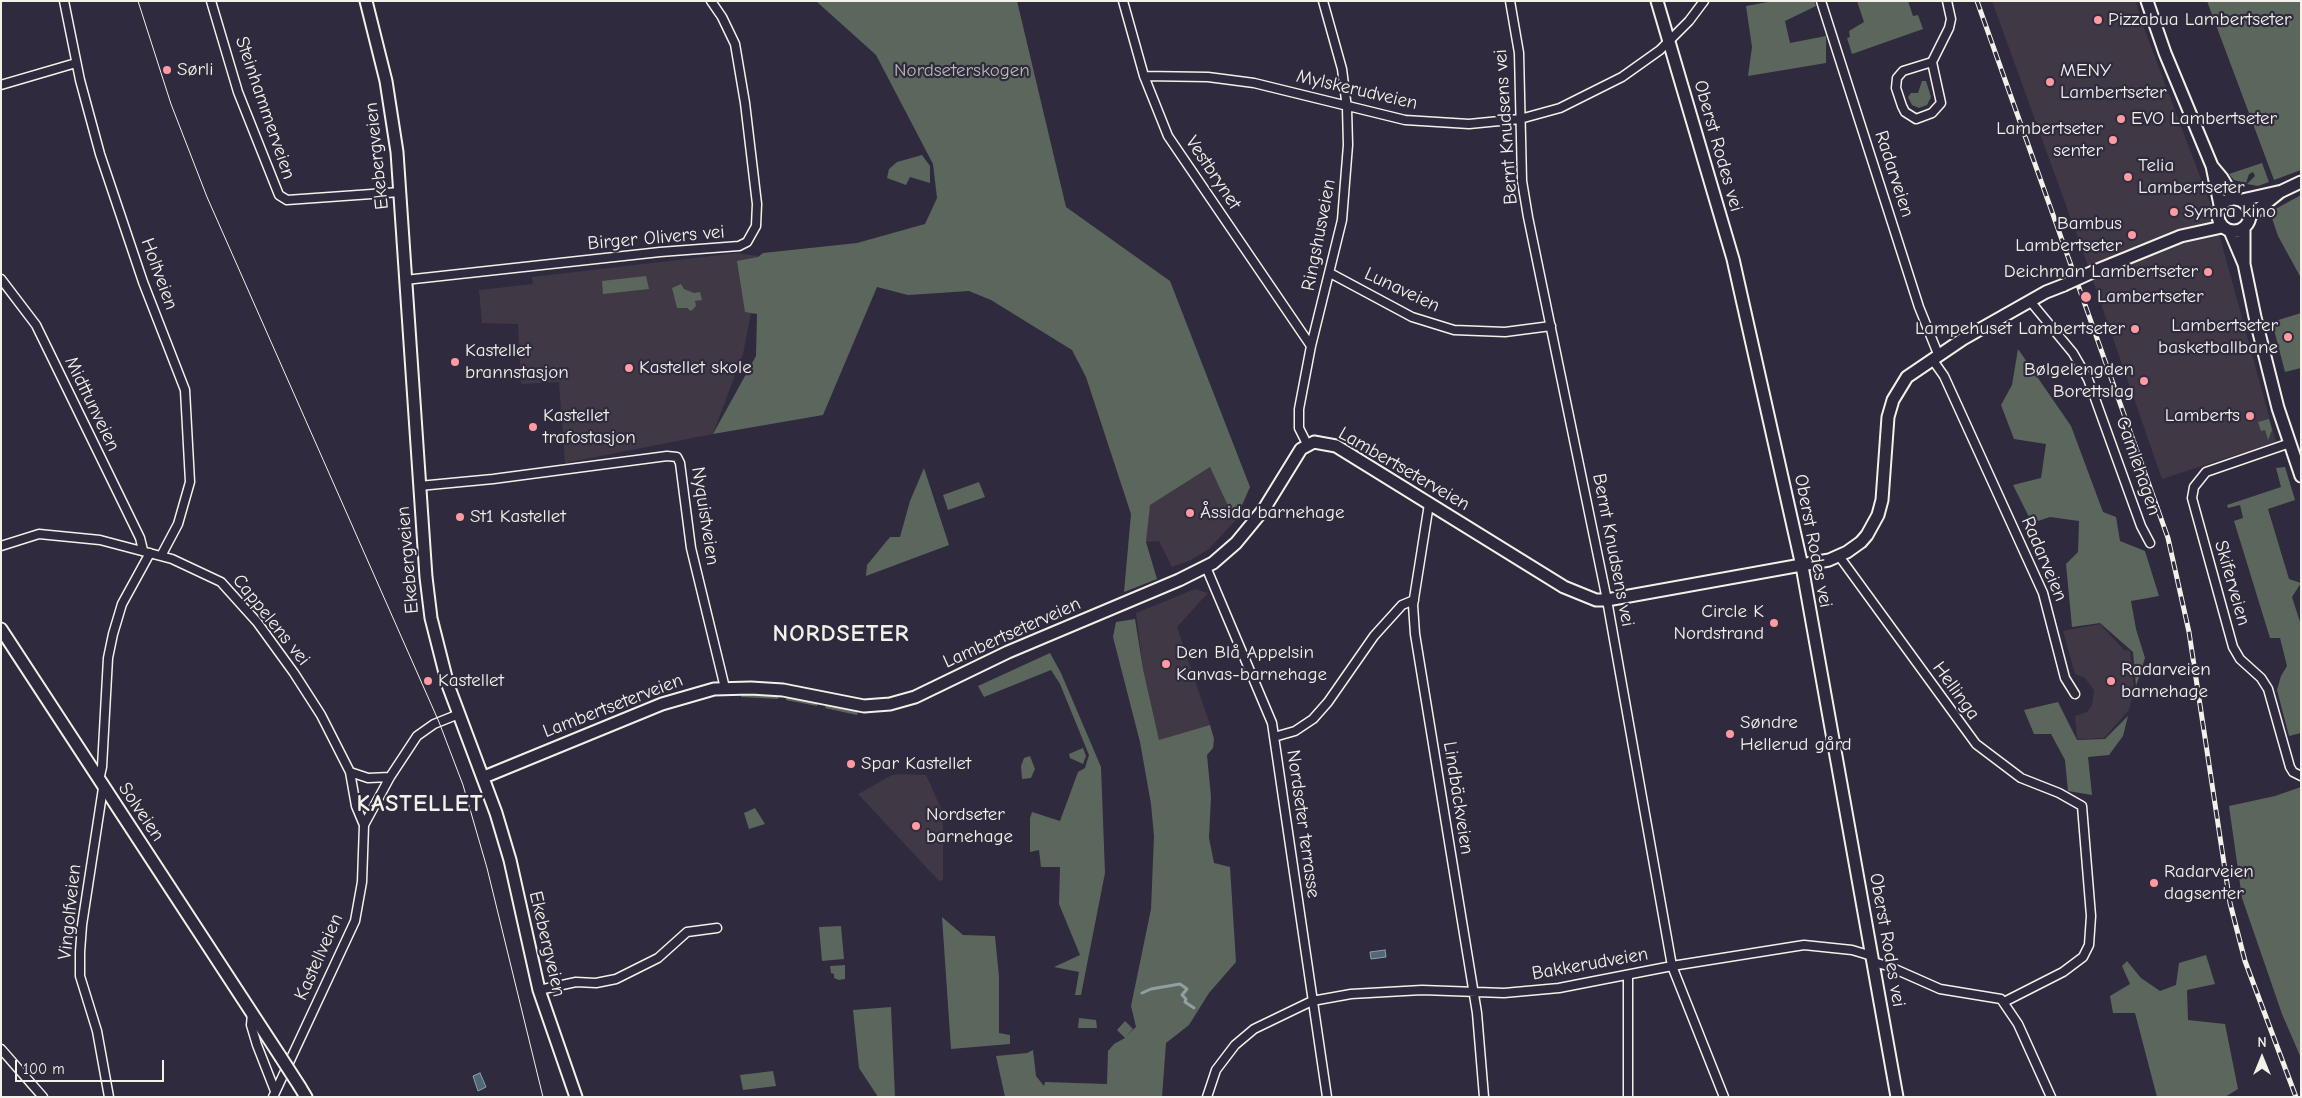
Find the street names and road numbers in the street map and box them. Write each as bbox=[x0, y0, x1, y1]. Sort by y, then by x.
street label: Steinhammerveien bbox=[230, 34, 300, 182]
street label: Bernt Knudsens vei bbox=[1489, 49, 1523, 205]
street label: Mylskerudveien bbox=[1294, 65, 1420, 115]
street label: Oberst Rodes vei bbox=[1688, 78, 1748, 214]
street label: Ekebergveien bbox=[360, 101, 394, 211]
street label: Radarveien bbox=[1869, 128, 1919, 220]
street label: Vestbrynet bbox=[1180, 132, 1246, 214]
street label: Ringshusveien bbox=[1297, 177, 1341, 293]
street label: Birger Olivers vei bbox=[587, 221, 725, 255]
street label: Holtveien bbox=[135, 235, 183, 313]
street label: Lunaveien bbox=[1361, 263, 1443, 317]
street label: Midttunveien bbox=[59, 353, 125, 455]
street label: Gamlehagen bbox=[2110, 414, 2166, 518]
street label: Lambertseterveien bbox=[1334, 422, 1474, 516]
street label: Nyquistveien bbox=[686, 465, 724, 567]
street label: Bernt Knudsens vei bbox=[1587, 471, 1639, 629]
street label: Oberst Rodes vei bbox=[1789, 472, 1837, 610]
street label: Ekebergveien bbox=[392, 505, 424, 615]
street label: Radarveien bbox=[2016, 513, 2072, 605]
street label: Skiferveien bbox=[2209, 538, 2255, 628]
street label: Cappelens vei bbox=[227, 570, 315, 670]
street label: Lambertseterveien bbox=[940, 592, 1084, 674]
street label: Hellinga bbox=[1927, 657, 1985, 725]
street label: Lambertseterveien bbox=[540, 669, 686, 743]
street label: Lindbäckveien bbox=[1438, 740, 1478, 856]
street label: Nordseter terrasse bbox=[1281, 748, 1325, 900]
street label: Solveien bbox=[113, 778, 169, 846]
street label: Vingolfveien bbox=[54, 863, 86, 961]
street label: Oberst Rodes vei bbox=[1864, 871, 1910, 1009]
street label: Ekebergveien bbox=[524, 889, 570, 999]
street label: Kastellveien bbox=[290, 910, 348, 1004]
street label: Bakkerudveien bbox=[1530, 943, 1650, 985]

